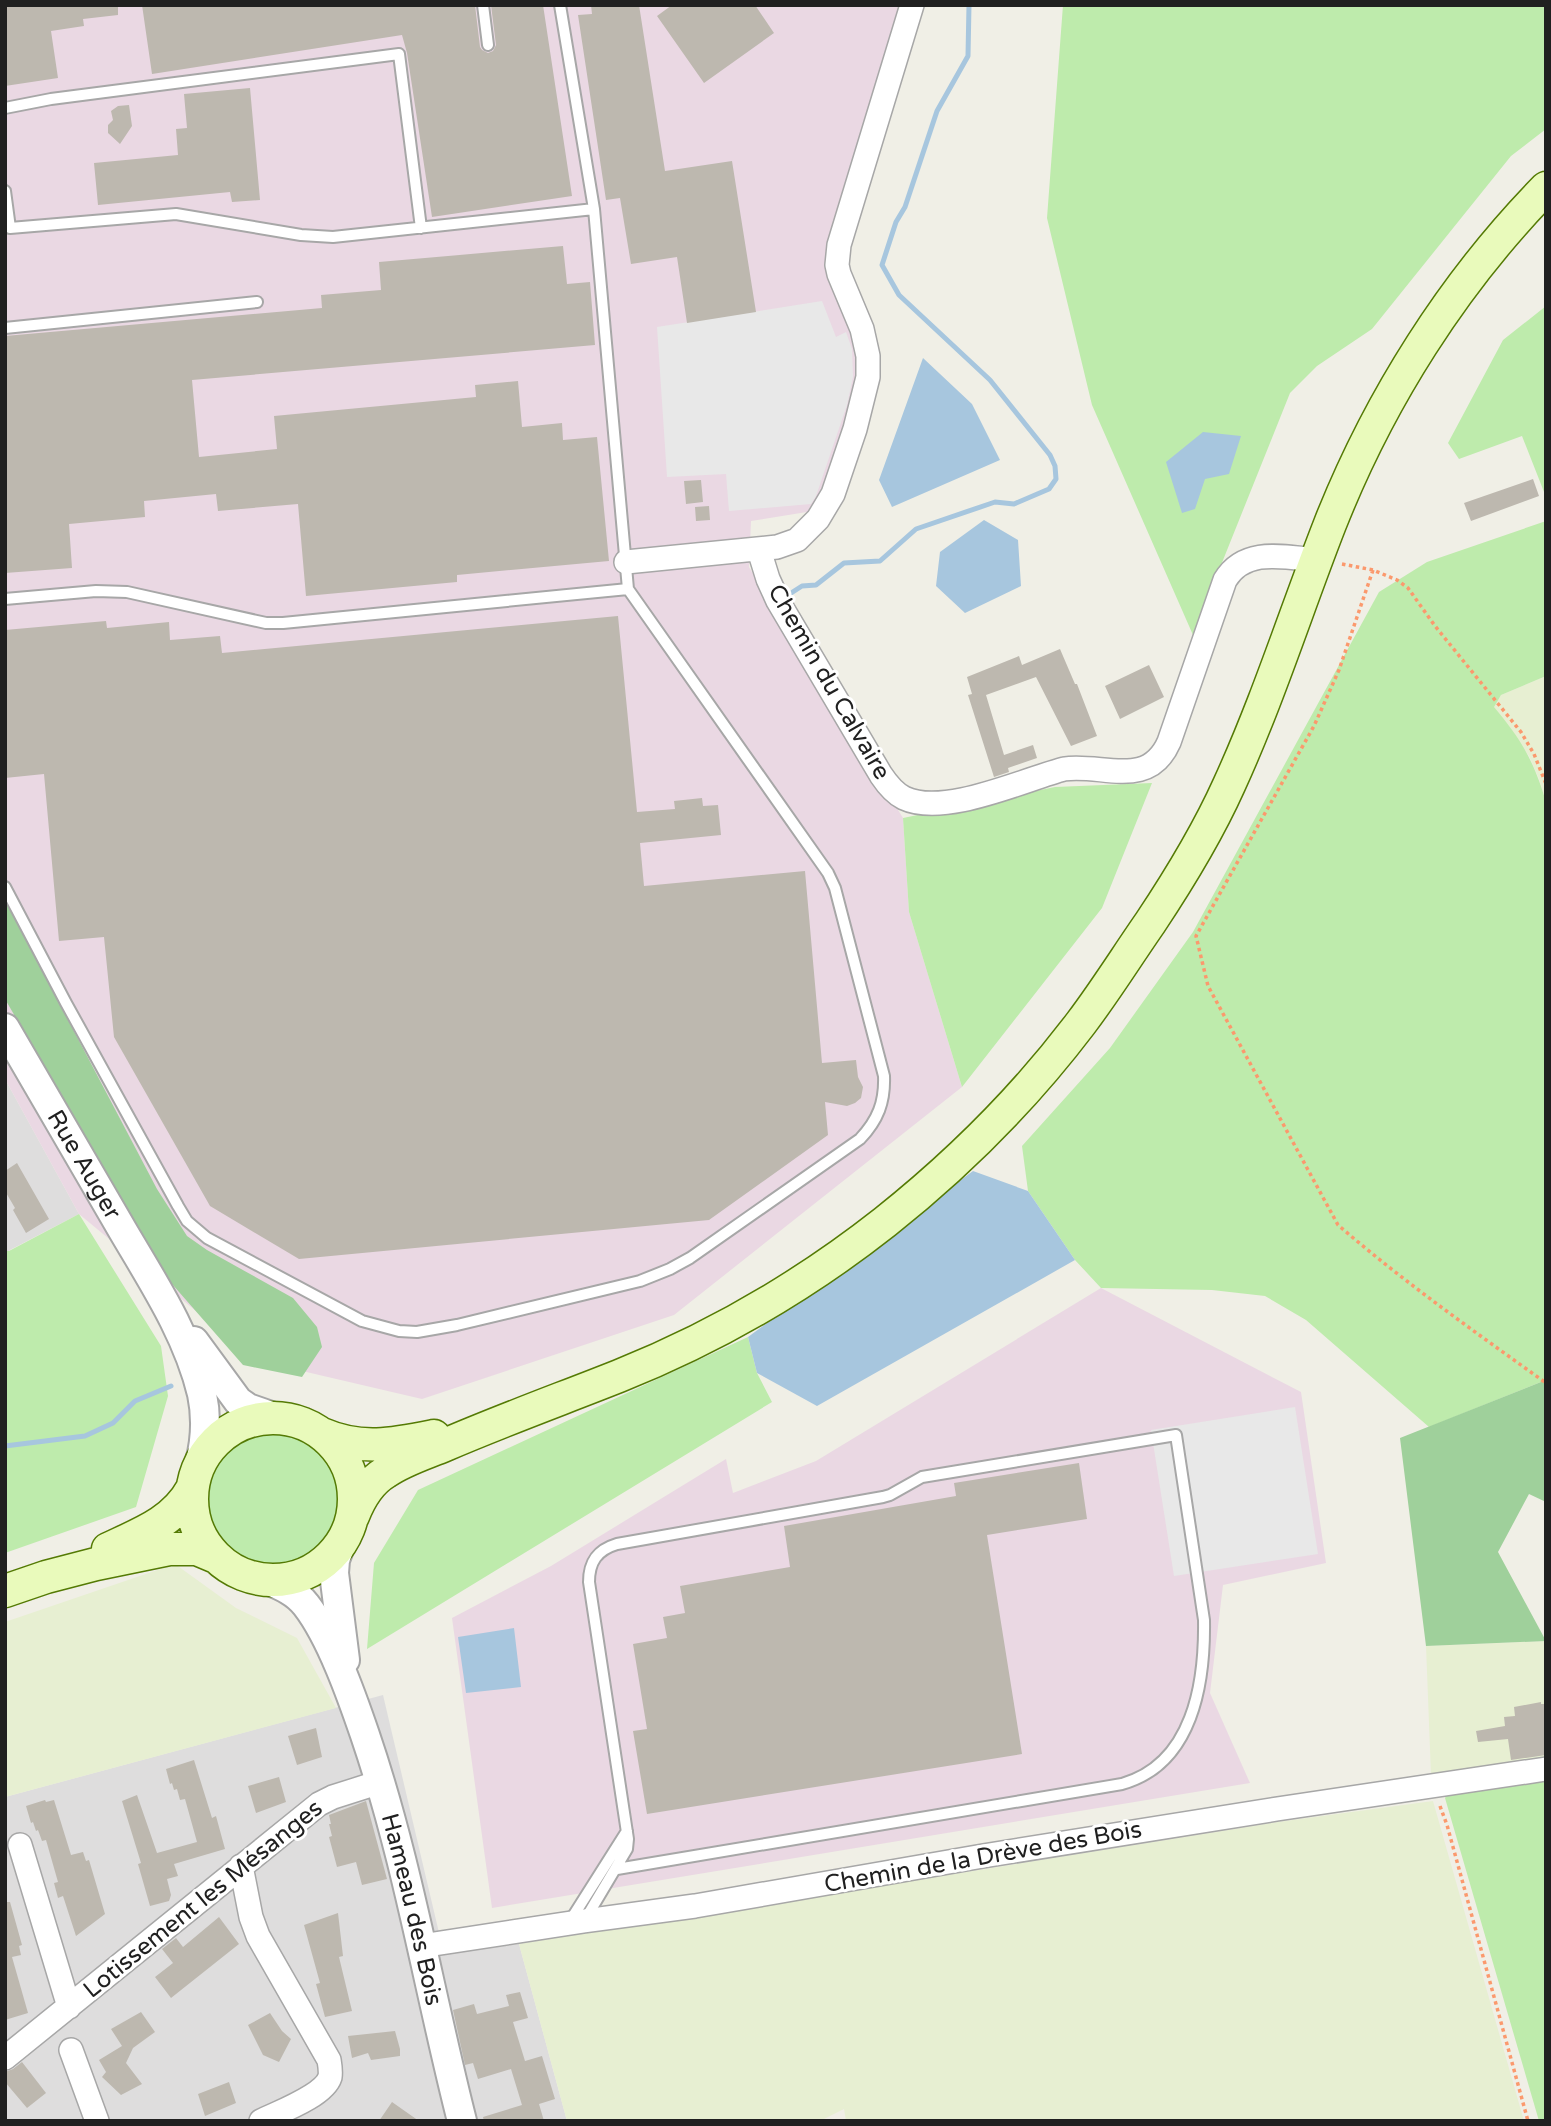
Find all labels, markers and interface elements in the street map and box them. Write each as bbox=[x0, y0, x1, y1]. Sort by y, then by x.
street label: Chemin du Calvaire bbox=[761, 579, 897, 785]
street label: Rue Auger bbox=[41, 1105, 128, 1225]
street label: Lotissement les Mésanges bbox=[78, 1794, 328, 2004]
street label: Hameau des Bois bbox=[375, 1810, 449, 2008]
street label: Chemin de la Drève des Bois bbox=[822, 1815, 1144, 1899]

